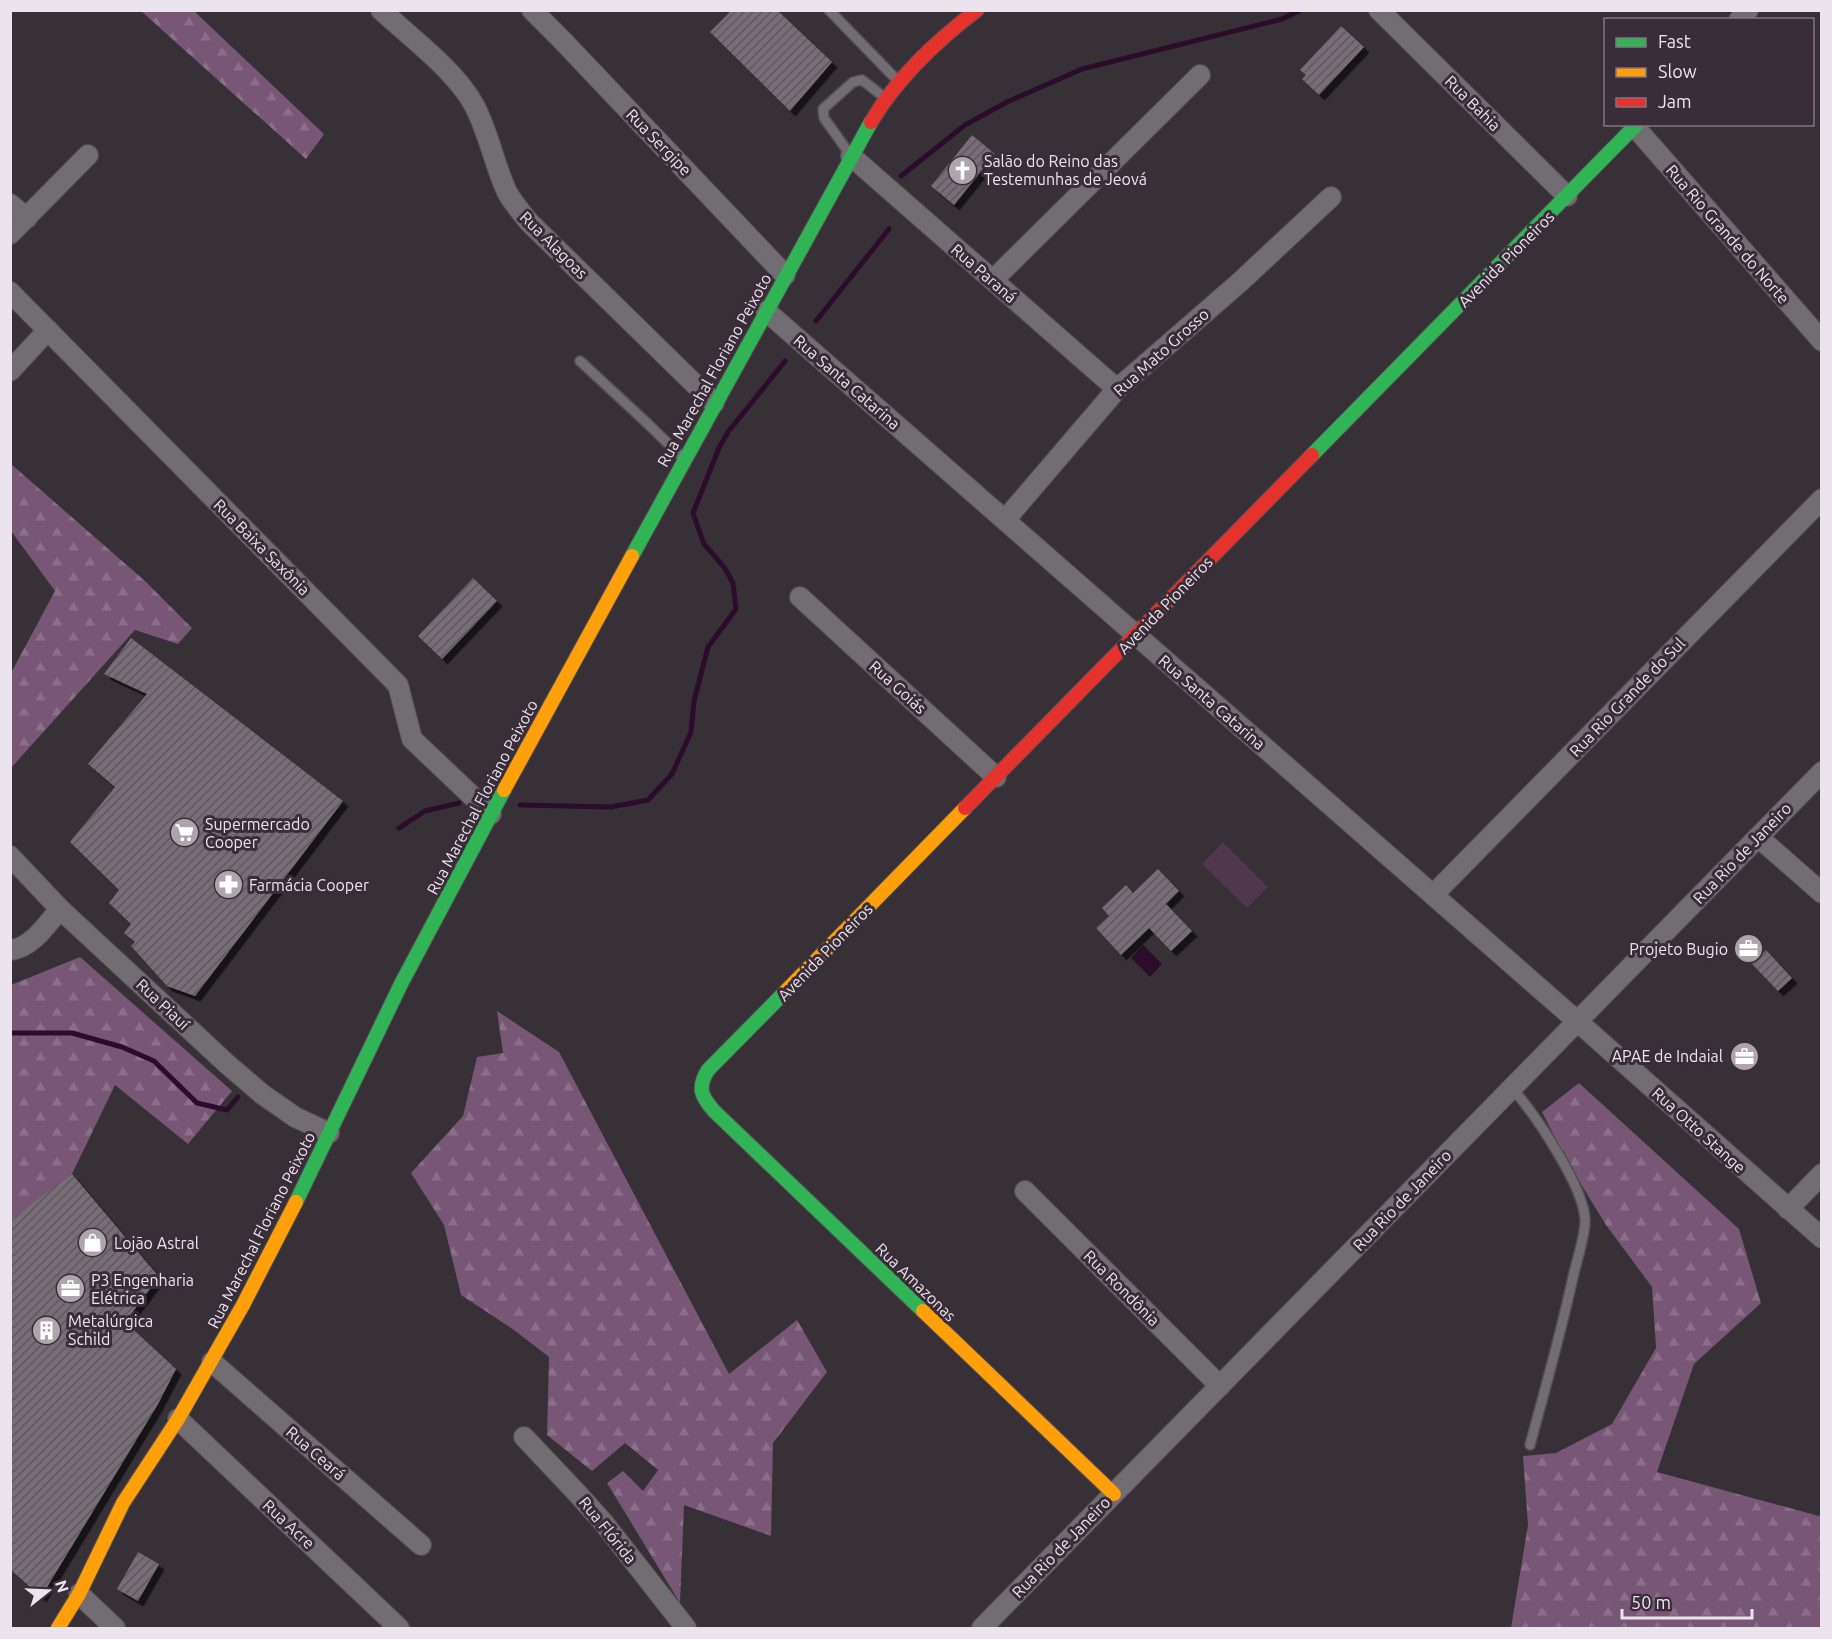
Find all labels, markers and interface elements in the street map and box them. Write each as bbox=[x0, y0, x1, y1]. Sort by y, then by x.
legend bbox=[1604, 18, 1814, 126]
text: Fast bbox=[1658, 31, 1691, 51]
text: Slow bbox=[1658, 61, 1697, 81]
street label: Rua Bahia bbox=[1442, 72, 1504, 134]
text: Jam bbox=[1658, 91, 1692, 111]
street label: Rua Sergipe bbox=[623, 105, 695, 179]
place label: Salão do Reino das Testemunhas de Jeová bbox=[984, 152, 1147, 188]
church icon: Salão do Reino das Testemunhas de Jeová bbox=[947, 154, 979, 186]
street label: Rua Rio Grande do Norte bbox=[1663, 161, 1793, 307]
street label: Avenida Pioneiros bbox=[1454, 207, 1558, 311]
street label: Rua Alagoas bbox=[517, 208, 591, 282]
street label: Rua Paraná bbox=[948, 240, 1020, 306]
street label: Rua Marechal Floriano Peixoto bbox=[653, 270, 775, 470]
street label: Rua Mato Grosso bbox=[1110, 305, 1212, 399]
street label: Rua Santa Catarina bbox=[790, 331, 904, 433]
street label: Rua Baixa Saxônia bbox=[210, 495, 314, 599]
street label: Avenida Pioneiros bbox=[1114, 553, 1216, 657]
street label: Rua Rio Grande do Sul bbox=[1566, 634, 1688, 760]
street label: Rua Santa Catarina bbox=[1155, 651, 1269, 753]
street label: Rua Goiás bbox=[866, 657, 930, 717]
street label: Rua Marechal Floriano Peixoto bbox=[423, 697, 541, 897]
street label: Rua Rio de Janeiro bbox=[1689, 799, 1795, 907]
place label: Supermercado Cooper bbox=[205, 815, 310, 851]
supermarket icon: Supermercado Cooper bbox=[168, 817, 200, 849]
pharmacy icon: Farmácia Cooper bbox=[212, 869, 244, 901]
place label: Farmácia Cooper bbox=[249, 876, 369, 894]
street label: Avenida Pioneiros bbox=[774, 900, 876, 1004]
office icon: Projeto Bugio bbox=[1733, 933, 1765, 965]
place label: Projeto Bugio bbox=[1629, 940, 1728, 958]
street label: Rua Piauí bbox=[133, 975, 194, 1034]
office icon: APAE de Indaial bbox=[1728, 1040, 1760, 1072]
place label: APAE de Indaial bbox=[1612, 1047, 1723, 1065]
street label: Rua Otto Stange bbox=[1649, 1083, 1749, 1177]
street label: Rua Marechal Floriano Peixoto bbox=[204, 1129, 318, 1331]
street label: Rua Rio de Janeiro bbox=[1349, 1146, 1455, 1254]
shop icon: Lojão Astral bbox=[77, 1227, 109, 1259]
place label: Lojão Astral bbox=[114, 1234, 199, 1252]
street label: Rua Amazonas bbox=[872, 1239, 960, 1325]
street label: Rua Rondônia bbox=[1080, 1246, 1164, 1330]
place label: P3 Engenharia Elétrica bbox=[91, 1271, 194, 1307]
office icon: P3 Engenharia Elétrica bbox=[54, 1273, 86, 1305]
place label: Metalúrgica Schild bbox=[68, 1312, 153, 1348]
building icon: Metalúrgica Schild bbox=[31, 1314, 63, 1346]
street label: Rua Ceará bbox=[283, 1423, 349, 1483]
street label: Rua Flórida bbox=[576, 1493, 640, 1567]
street label: Rua Rio de Janeiro bbox=[1008, 1493, 1114, 1601]
street label: Rua Acre bbox=[260, 1496, 318, 1552]
north arrow bbox=[18, 1561, 78, 1621]
text: N bbox=[52, 1578, 73, 1595]
scale bar bbox=[1622, 1582, 1752, 1620]
text: 50 m bbox=[1631, 1592, 1671, 1612]

